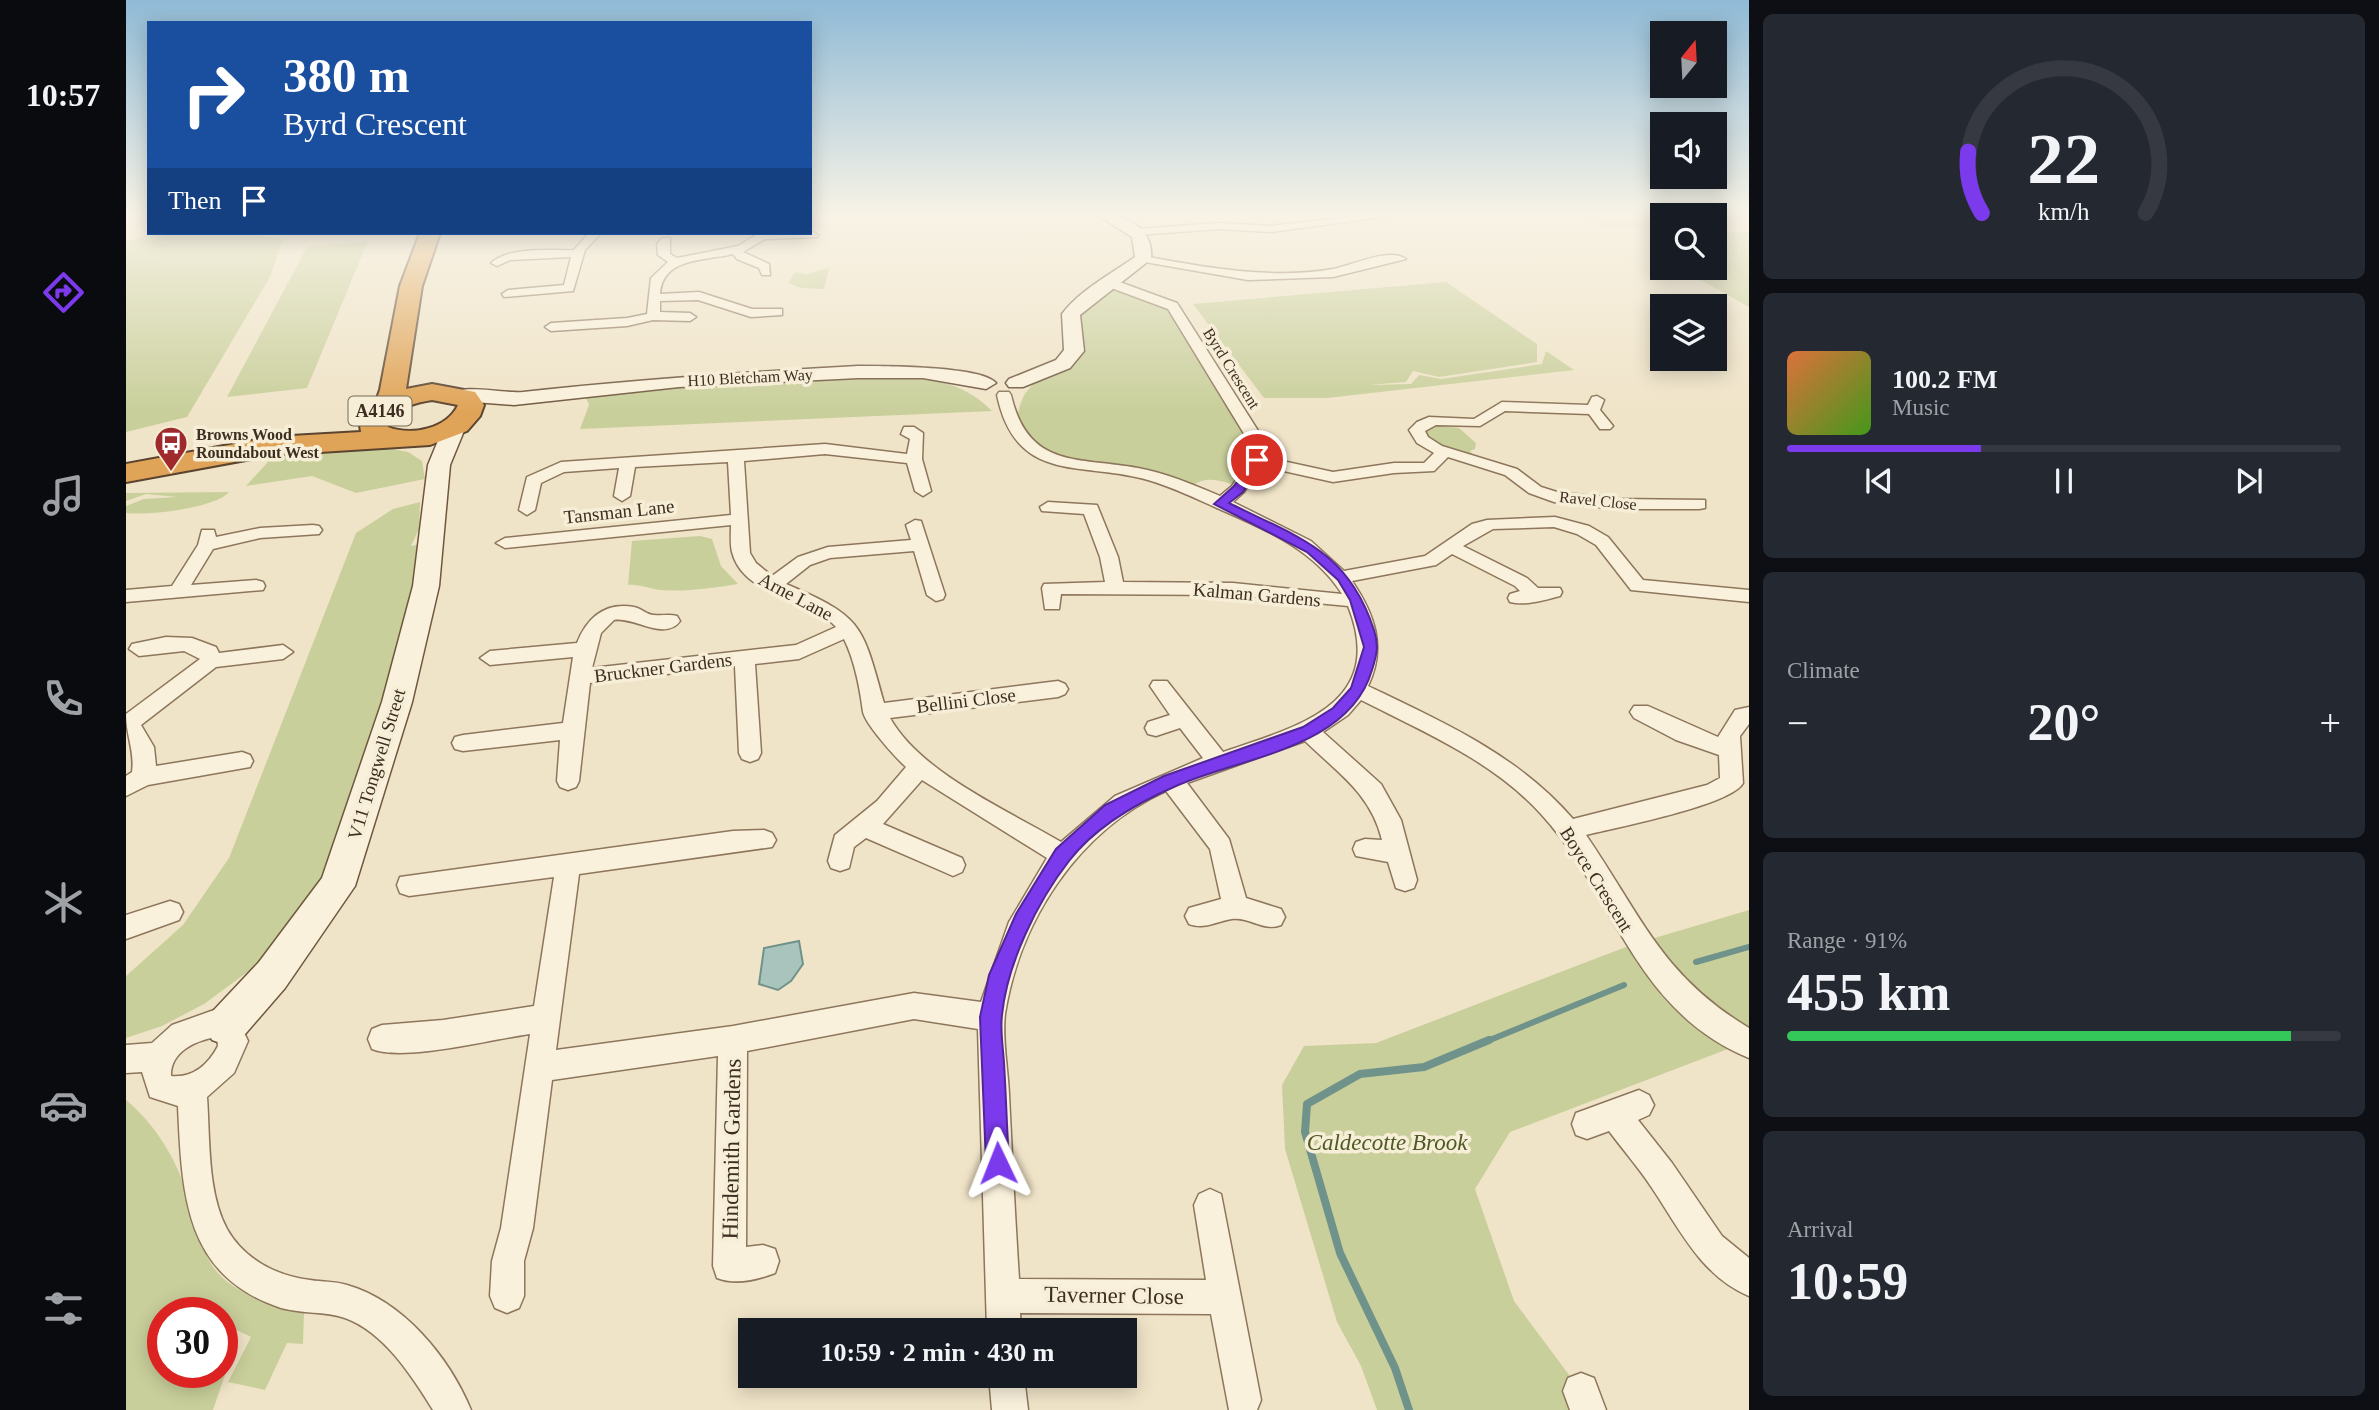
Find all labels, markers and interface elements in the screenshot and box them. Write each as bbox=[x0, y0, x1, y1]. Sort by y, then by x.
north arrow bbox=[1650, 21, 1727, 98]
map controls bbox=[1650, 21, 1727, 371]
text: 380 m bbox=[283, 48, 410, 103]
icon: right bbox=[168, 49, 259, 140]
text: 10:57 bbox=[26, 77, 100, 113]
text: Byrd Crescent bbox=[283, 106, 467, 142]
button: sound bbox=[1650, 112, 1727, 189]
text: 22 bbox=[2028, 118, 2100, 199]
icon: arrive bbox=[235, 182, 273, 220]
text: Then bbox=[168, 186, 221, 215]
text: km/h bbox=[2038, 197, 2090, 224]
button: search bbox=[1650, 203, 1727, 280]
icon: directions bbox=[39, 268, 88, 317]
button: layers bbox=[1650, 294, 1727, 371]
street label: Byrd Crescent bbox=[1199, 325, 1263, 413]
text: 100.2 FM bbox=[1892, 365, 1997, 394]
street label: H10 Bletcham Way bbox=[687, 366, 813, 390]
text: Music bbox=[1892, 395, 1950, 420]
road number: A4146 bbox=[348, 396, 412, 426]
bus stop icon: Browns Wood Roundabout West bbox=[152, 424, 190, 473]
place label: Browns Wood Roundabout West bbox=[196, 426, 320, 461]
pin bbox=[1227, 430, 1287, 490]
icon: arrive bbox=[1238, 441, 1276, 479]
icon: previous bbox=[1860, 462, 1898, 500]
icon: pause bbox=[2045, 462, 2083, 500]
icon: next bbox=[2230, 462, 2268, 500]
icon: music bbox=[39, 471, 88, 520]
street label: Ravel Close bbox=[1558, 488, 1638, 513]
street label: Tansman Lane bbox=[563, 495, 675, 528]
street label: Arne Lane bbox=[755, 568, 836, 625]
street label: Kalman Gardens bbox=[1192, 578, 1322, 611]
street label: Bruckner Gardens bbox=[593, 649, 733, 686]
text: Climate bbox=[1787, 658, 1860, 683]
icon: phone bbox=[39, 674, 88, 723]
street label: Bellini Close bbox=[915, 684, 1017, 717]
street label: V11 Tongwell Street bbox=[343, 685, 410, 842]
text: 20° bbox=[2028, 694, 2100, 751]
text: − bbox=[1787, 702, 1808, 744]
text: + bbox=[2320, 702, 2341, 744]
street label: Boyce Crescent bbox=[1556, 823, 1638, 936]
icon: climate bbox=[39, 878, 88, 927]
text: Range · 91% bbox=[1787, 928, 1907, 953]
text: 455 km bbox=[1787, 964, 1950, 1021]
street label: Hindemith Gardens bbox=[717, 1058, 746, 1240]
icon: car bbox=[39, 1081, 88, 1130]
position arrow bbox=[961, 1126, 1035, 1200]
park label: Caldecotte Brook bbox=[1307, 1130, 1468, 1155]
text: Arrival bbox=[1787, 1217, 1853, 1242]
text: 10:59 bbox=[1787, 1253, 1908, 1310]
street label: Taverner Close bbox=[1044, 1282, 1184, 1309]
icon: filters bbox=[39, 1284, 88, 1333]
speed limit sign: 30 bbox=[147, 1297, 238, 1388]
text: 10:59 · 2 min · 430 m bbox=[821, 1338, 1055, 1367]

